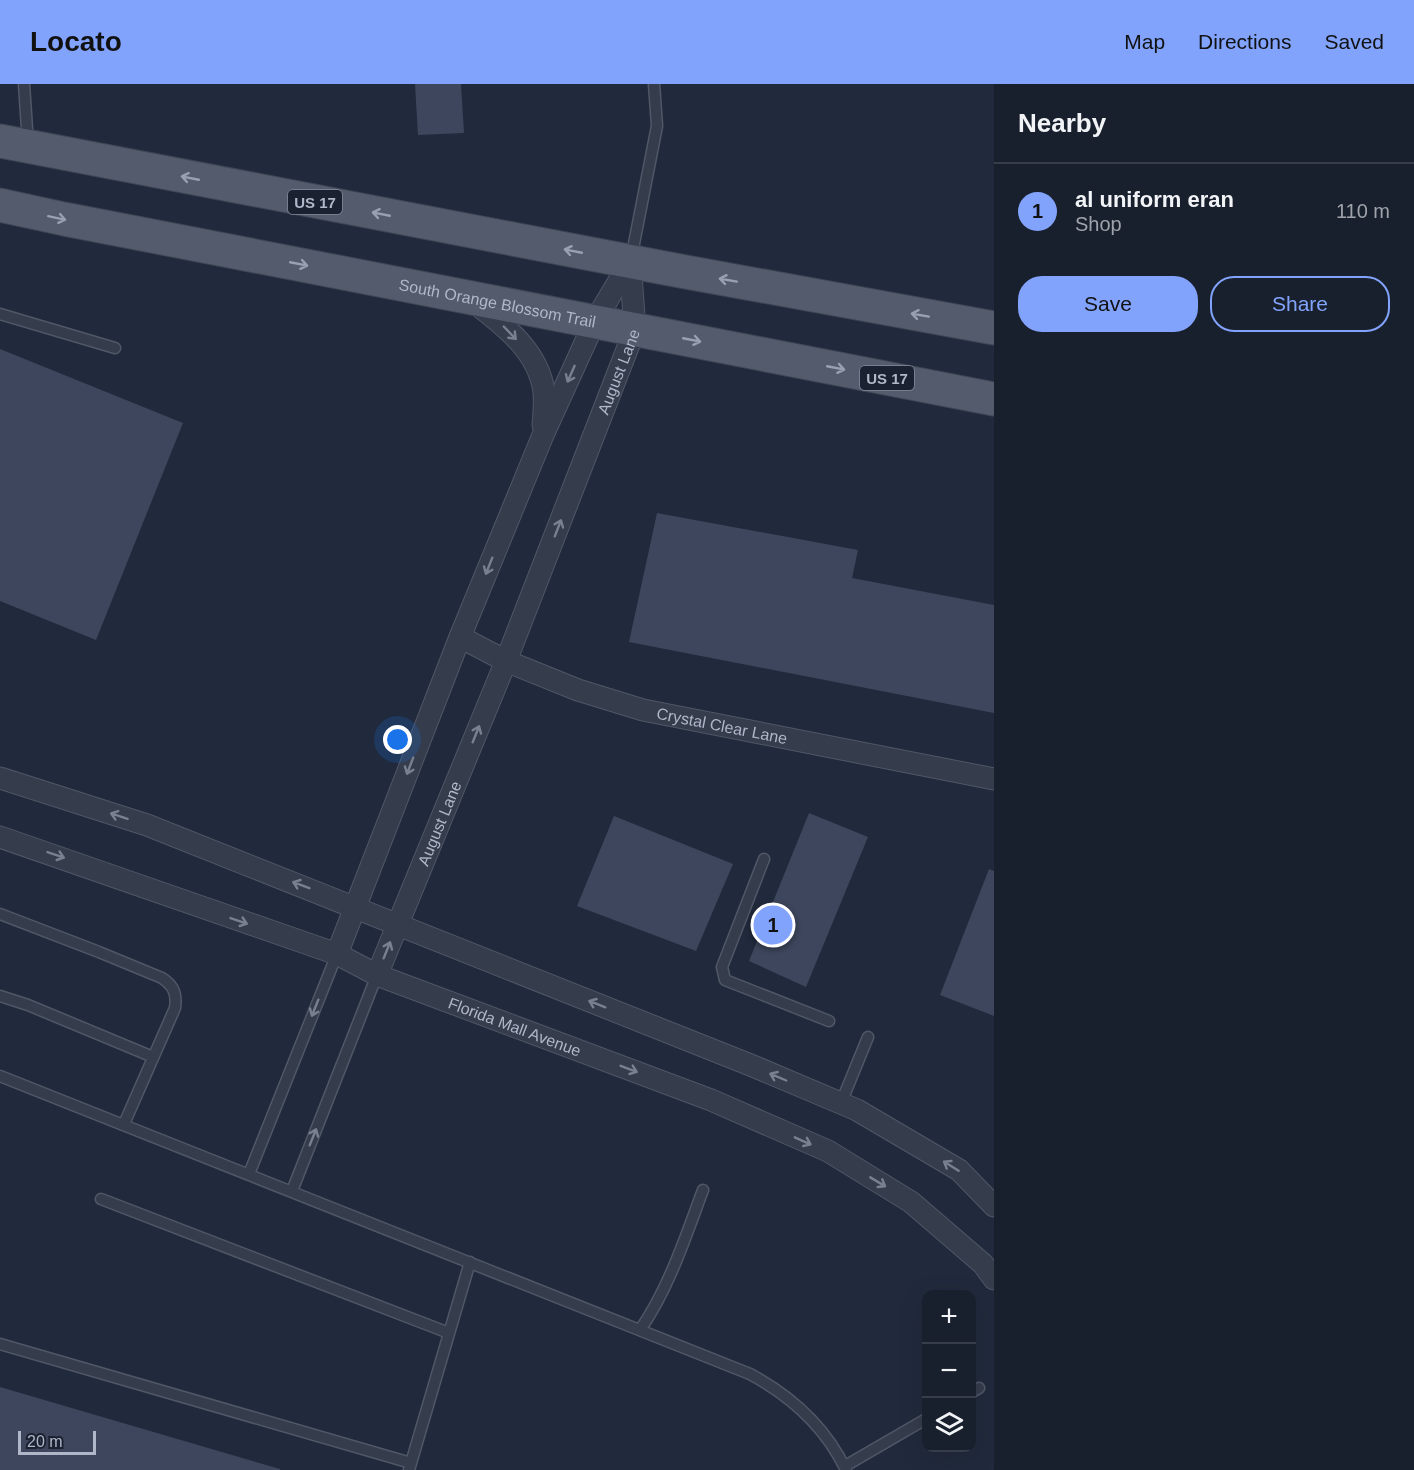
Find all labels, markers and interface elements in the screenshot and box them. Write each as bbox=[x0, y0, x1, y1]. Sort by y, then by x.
text: Locato bbox=[30, 26, 122, 57]
text: Map bbox=[1124, 30, 1165, 53]
text: Directions bbox=[1198, 30, 1291, 53]
text: Saved bbox=[1324, 30, 1384, 53]
text: Nearby bbox=[1018, 108, 1106, 138]
one-way arrow bbox=[181, 172, 200, 183]
text: al uniform eran bbox=[1075, 187, 1234, 212]
road number: US 17 bbox=[288, 190, 342, 214]
text: 1 bbox=[1032, 200, 1043, 222]
text: 110 m bbox=[1336, 200, 1390, 222]
one-way arrow bbox=[372, 208, 392, 219]
one-way arrow bbox=[47, 212, 66, 224]
text: Shop bbox=[1075, 213, 1122, 235]
one-way arrow bbox=[564, 245, 583, 256]
one-way arrow bbox=[289, 259, 309, 270]
one-way arrow bbox=[719, 274, 739, 285]
street label: South Orange Blossom Trail bbox=[398, 276, 597, 330]
button: Save bbox=[1018, 276, 1198, 332]
button: Share bbox=[1210, 276, 1390, 332]
one-way arrow bbox=[911, 309, 930, 320]
one-way arrow bbox=[503, 325, 517, 340]
street label: August Lane bbox=[594, 326, 643, 417]
one-way arrow bbox=[682, 335, 702, 346]
one-way arrow bbox=[826, 363, 846, 374]
one-way arrow bbox=[564, 365, 576, 383]
road number: US 17 bbox=[860, 366, 914, 390]
one-way arrow bbox=[553, 519, 564, 538]
one-way arrow bbox=[483, 556, 494, 574]
street label: Crystal Clear Lane bbox=[655, 704, 789, 747]
your location bbox=[383, 725, 412, 754]
one-way arrow bbox=[471, 726, 482, 744]
one-way arrow bbox=[404, 757, 415, 775]
street label: August Lane bbox=[414, 778, 464, 868]
one-way arrow bbox=[110, 809, 129, 820]
one-way arrow bbox=[46, 850, 65, 861]
one-way arrow bbox=[292, 879, 311, 890]
pin: 1 bbox=[754, 902, 792, 948]
one-way arrow bbox=[229, 916, 248, 927]
one-way arrow bbox=[383, 941, 394, 960]
street label: Florida Mall Avenue bbox=[446, 994, 584, 1059]
one-way arrow bbox=[309, 998, 320, 1017]
one-way arrow bbox=[589, 998, 607, 1009]
one-way arrow bbox=[619, 1065, 638, 1076]
one-way arrow bbox=[770, 1071, 788, 1082]
one-way arrow bbox=[309, 1128, 320, 1147]
one-way arrow bbox=[793, 1135, 811, 1147]
one-way arrow bbox=[943, 1160, 960, 1172]
one-way arrow bbox=[869, 1175, 886, 1188]
map controls bbox=[922, 1290, 976, 1452]
button: + bbox=[922, 1290, 976, 1344]
button: − bbox=[922, 1344, 976, 1398]
button: layers bbox=[922, 1398, 976, 1452]
scale bar bbox=[18, 1428, 96, 1456]
text: 20 m bbox=[27, 1433, 63, 1450]

